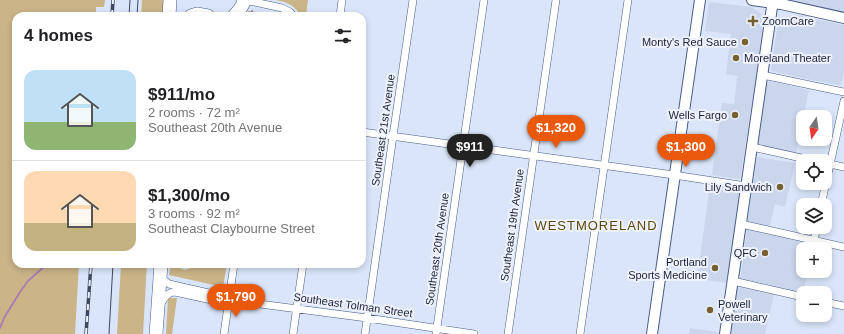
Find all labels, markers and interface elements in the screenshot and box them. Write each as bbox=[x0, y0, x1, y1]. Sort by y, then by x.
marker: ZoomCare bbox=[747, 15, 759, 27]
place label: ZoomCare bbox=[762, 15, 814, 27]
icon: filters bbox=[332, 25, 354, 47]
text: 4 homes bbox=[24, 26, 93, 45]
place label: Monty's Red Sauce bbox=[642, 36, 737, 48]
marker: Monty's Red Sauce bbox=[740, 37, 750, 47]
place label: Moreland Theater bbox=[744, 52, 831, 64]
marker: Moreland Theater bbox=[731, 53, 741, 63]
street label: Southeast 21st Avenue bbox=[369, 73, 397, 187]
text: $911/mo bbox=[148, 85, 215, 104]
icon: home bbox=[56, 86, 104, 134]
text: 2 rooms · 72 m² bbox=[148, 105, 240, 120]
place label: Wells Fargo bbox=[669, 109, 727, 121]
marker: Wells Fargo bbox=[730, 110, 740, 120]
north arrow bbox=[796, 110, 832, 146]
map controls bbox=[796, 110, 832, 322]
pin: $1,320 bbox=[523, 115, 589, 149]
text: Southeast 20th Avenue bbox=[148, 120, 282, 135]
text: $1,320 bbox=[536, 120, 576, 135]
pin: $911 bbox=[446, 134, 494, 168]
pin: $1,300 bbox=[653, 134, 719, 168]
text: $911 bbox=[456, 139, 484, 154]
text: $1,300 bbox=[666, 139, 706, 154]
button: locate bbox=[796, 154, 832, 190]
street label: Southeast 19th Avenue bbox=[498, 168, 526, 282]
place label: Lily Sandwich bbox=[705, 181, 772, 193]
marker: Lily Sandwich bbox=[775, 182, 785, 192]
text: $1,300/mo bbox=[148, 186, 230, 205]
icon: home bbox=[56, 187, 104, 235]
street label: Southeast 20th Avenue bbox=[423, 192, 451, 306]
button: layers bbox=[796, 198, 832, 234]
text: 3 rooms · 92 m² bbox=[148, 206, 240, 221]
district label: WESTMORELAND bbox=[534, 218, 658, 233]
text: Southeast Claybourne Street bbox=[148, 221, 315, 236]
button: + bbox=[796, 242, 832, 278]
place label: QFC bbox=[734, 247, 757, 259]
marker: QFC bbox=[760, 248, 770, 258]
place label: Portland Sports Medicine bbox=[628, 256, 707, 281]
marker: Portland Sports Medicine bbox=[710, 263, 720, 273]
pin: $1,790 bbox=[203, 284, 269, 318]
button: − bbox=[796, 286, 832, 322]
text: $1,790 bbox=[216, 289, 256, 304]
street label: Southeast Tolman Street bbox=[293, 291, 413, 319]
place label: Powell Veterinary bbox=[718, 298, 768, 323]
marker: Powell Veterinary bbox=[705, 305, 715, 315]

